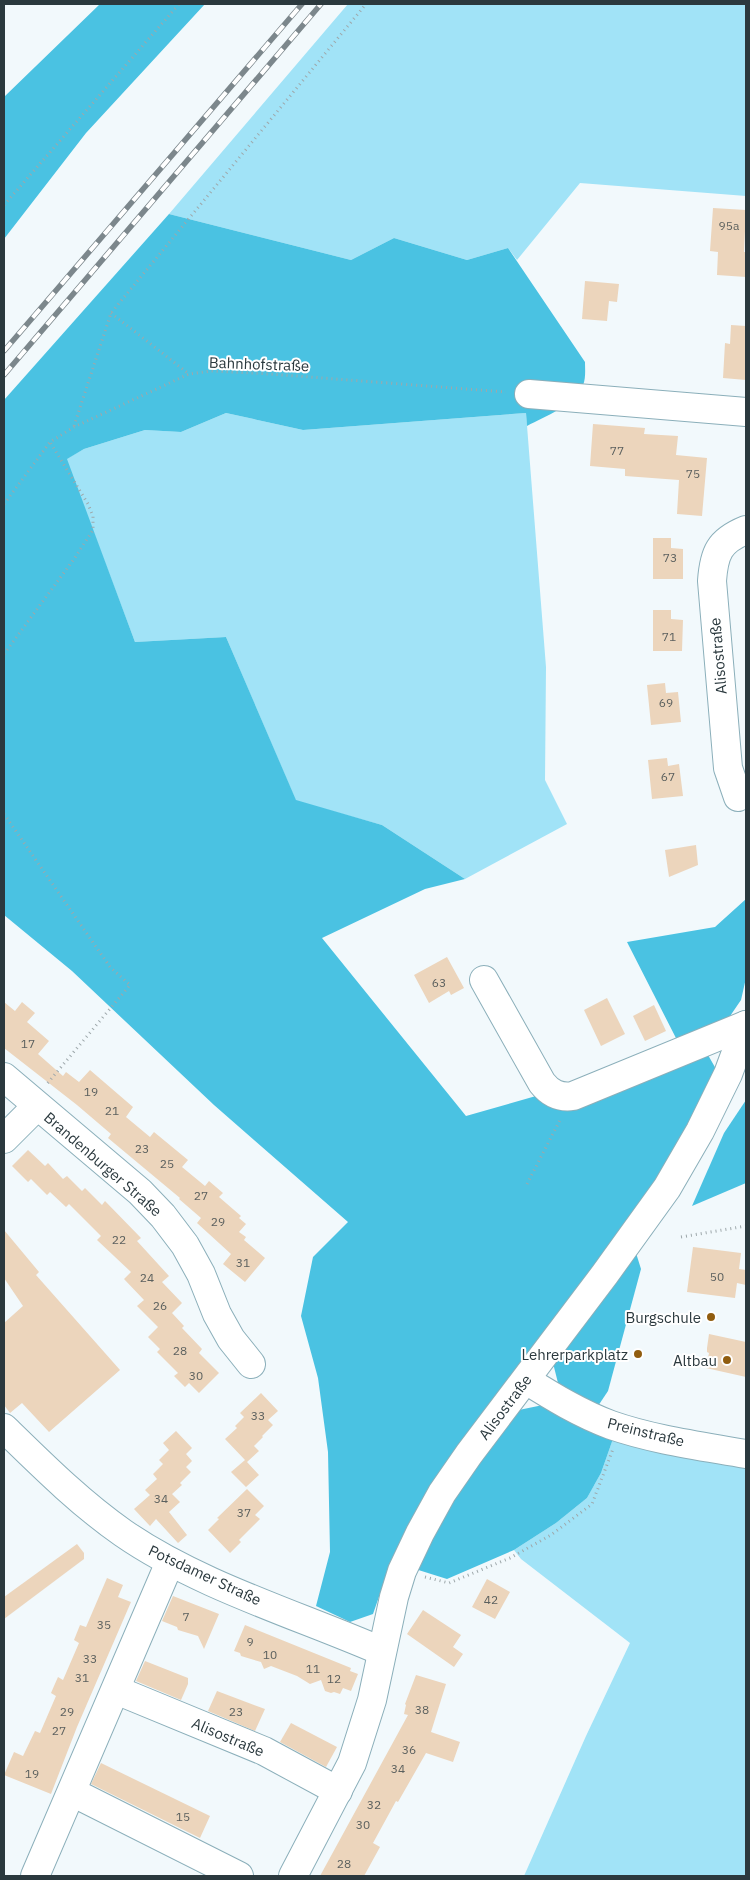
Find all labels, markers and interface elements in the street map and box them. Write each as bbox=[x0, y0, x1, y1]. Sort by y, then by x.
house number: 95a bbox=[719, 218, 740, 233]
street label: Bahnhofstraße bbox=[209, 353, 309, 375]
house number: 77 bbox=[610, 443, 624, 458]
house number: 75 bbox=[686, 466, 700, 481]
house number: 73 bbox=[663, 550, 677, 565]
street label: Alisostraße bbox=[705, 617, 731, 695]
house number: 71 bbox=[662, 629, 676, 644]
house number: 69 bbox=[659, 695, 673, 710]
house number: 67 bbox=[661, 769, 675, 784]
house number: 63 bbox=[432, 975, 446, 990]
house number: 17 bbox=[21, 1036, 35, 1051]
house number: 19 bbox=[84, 1084, 98, 1099]
house number: 21 bbox=[105, 1103, 119, 1118]
street label: Brandenburger Straße bbox=[40, 1108, 166, 1220]
house number: 23 bbox=[135, 1141, 149, 1156]
house number: 25 bbox=[160, 1156, 174, 1171]
house number: 27 bbox=[194, 1188, 208, 1203]
house number: 29 bbox=[211, 1214, 225, 1229]
house number: 22 bbox=[112, 1232, 126, 1247]
house number: 31 bbox=[236, 1255, 250, 1270]
house number: 50 bbox=[710, 1269, 724, 1284]
house number: 24 bbox=[140, 1270, 154, 1285]
house number: 26 bbox=[153, 1298, 167, 1313]
place label: Burgschule bbox=[625, 1308, 701, 1327]
marker: Burgschule bbox=[705, 1311, 717, 1323]
house number: 28 bbox=[173, 1343, 187, 1358]
place label: Lehrerparkplatz bbox=[522, 1345, 628, 1364]
marker: Lehrerparkplatz bbox=[632, 1348, 644, 1360]
place label: Altbau bbox=[673, 1351, 717, 1370]
marker: Altbau bbox=[721, 1354, 733, 1366]
house number: 30 bbox=[189, 1368, 203, 1383]
street label: Alisostraße bbox=[474, 1371, 536, 1443]
house number: 33 bbox=[251, 1408, 265, 1423]
street label: Preinstraße bbox=[606, 1413, 686, 1451]
house number: 34 bbox=[154, 1491, 168, 1506]
house number: 37 bbox=[237, 1505, 251, 1520]
street label: Potsdamer Straße bbox=[146, 1541, 264, 1609]
house number: 42 bbox=[484, 1592, 498, 1607]
house number: 7 bbox=[182, 1609, 190, 1624]
house number: 35 bbox=[97, 1617, 111, 1632]
house number: 9 bbox=[246, 1634, 254, 1649]
house number: 10 bbox=[263, 1647, 277, 1662]
house number: 33 bbox=[83, 1651, 97, 1666]
house number: 11 bbox=[306, 1661, 320, 1676]
house number: 31 bbox=[75, 1670, 89, 1685]
house number: 12 bbox=[327, 1671, 341, 1686]
house number: 38 bbox=[415, 1702, 429, 1717]
house number: 29 bbox=[60, 1704, 74, 1719]
house number: 23 bbox=[229, 1704, 243, 1719]
street label: Alisostraße bbox=[189, 1713, 267, 1761]
house number: 27 bbox=[52, 1723, 66, 1738]
house number: 36 bbox=[402, 1742, 416, 1757]
house number: 34 bbox=[391, 1761, 405, 1776]
house number: 19 bbox=[25, 1766, 39, 1781]
house number: 32 bbox=[367, 1797, 381, 1812]
house number: 15 bbox=[176, 1809, 190, 1824]
house number: 30 bbox=[356, 1817, 370, 1832]
house number: 28 bbox=[337, 1856, 351, 1871]

